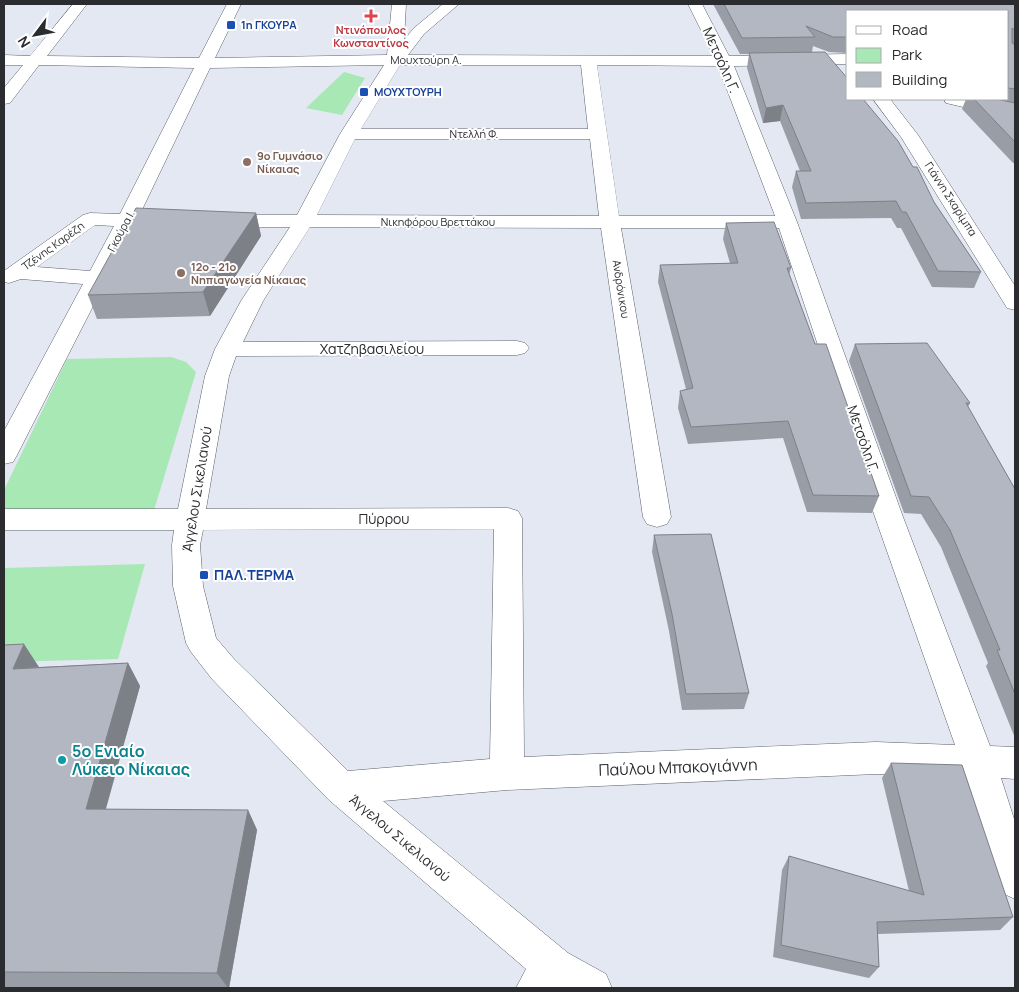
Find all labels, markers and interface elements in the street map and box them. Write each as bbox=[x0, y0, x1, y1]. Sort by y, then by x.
north arrow bbox=[10, 10, 60, 60]
marker: Ντινόπουλος Κωνσταντίνος bbox=[365, 10, 377, 22]
legend bbox=[846, 10, 1009, 100]
place label: 1η ΓΚΟΥΡΑ bbox=[241, 17, 297, 32]
marker: 1η ΓΚΟΥΡΑ bbox=[225, 19, 237, 31]
text: Road bbox=[892, 19, 928, 40]
place label: Ντινόπουλος Κωνσταντίνος bbox=[333, 22, 409, 50]
street label: Μετσόλη Γ. bbox=[699, 24, 744, 96]
text: N bbox=[13, 33, 34, 51]
text: Park bbox=[892, 44, 922, 65]
street label: Μουχτούρη Α. bbox=[390, 52, 462, 67]
text: Building bbox=[892, 69, 947, 90]
place label: ΜΟΥΧΤΟΥΡΗ bbox=[374, 84, 442, 99]
marker: ΜΟΥΧΤΟΥΡΗ bbox=[358, 86, 370, 98]
street label: Ντελλή Φ. bbox=[450, 126, 498, 141]
place label: 9ο Γυμνάσιο Νίκαιας bbox=[257, 148, 323, 176]
marker: 9ο Γυμνάσιο Νίκαιας bbox=[241, 156, 253, 168]
street label: Γιάννη Σκαρίμπα bbox=[922, 159, 981, 239]
street label: Γκούρα Ι. bbox=[103, 207, 138, 254]
street label: Νικηφόρου Βρεττάκου bbox=[381, 214, 495, 229]
street label: Τζένης Καρέζη bbox=[18, 218, 87, 273]
place label: 12ο - 21ο Νηπιαγωγεία Νίκαιας bbox=[191, 259, 306, 287]
street label: Ανδρόνικου bbox=[609, 259, 634, 319]
marker: 12ο - 21ο Νηπιαγωγεία Νίκαιας bbox=[175, 267, 187, 279]
street label: Χατζηβασιλείου bbox=[320, 339, 424, 358]
street label: Μετσόλη Γ. bbox=[843, 403, 884, 475]
street label: Άγγελου Σικελιανού bbox=[177, 425, 216, 553]
street label: Πύρρου bbox=[359, 509, 409, 528]
place label: ΠΑΛ.ΤΕΡΜΑ bbox=[214, 565, 295, 584]
marker: ΠΑΛ.ΤΕΡΜΑ bbox=[198, 569, 210, 581]
place label: 5ο Ενιαίο Λύκειο Νίκαιας bbox=[72, 740, 190, 780]
street label: Παύλου Μπακογιάννη bbox=[598, 753, 758, 781]
marker: 5ο Ενιαίο Λύκειο Νίκαιας bbox=[56, 754, 68, 766]
street label: Άγγελου Σικελιανού bbox=[346, 790, 455, 886]

